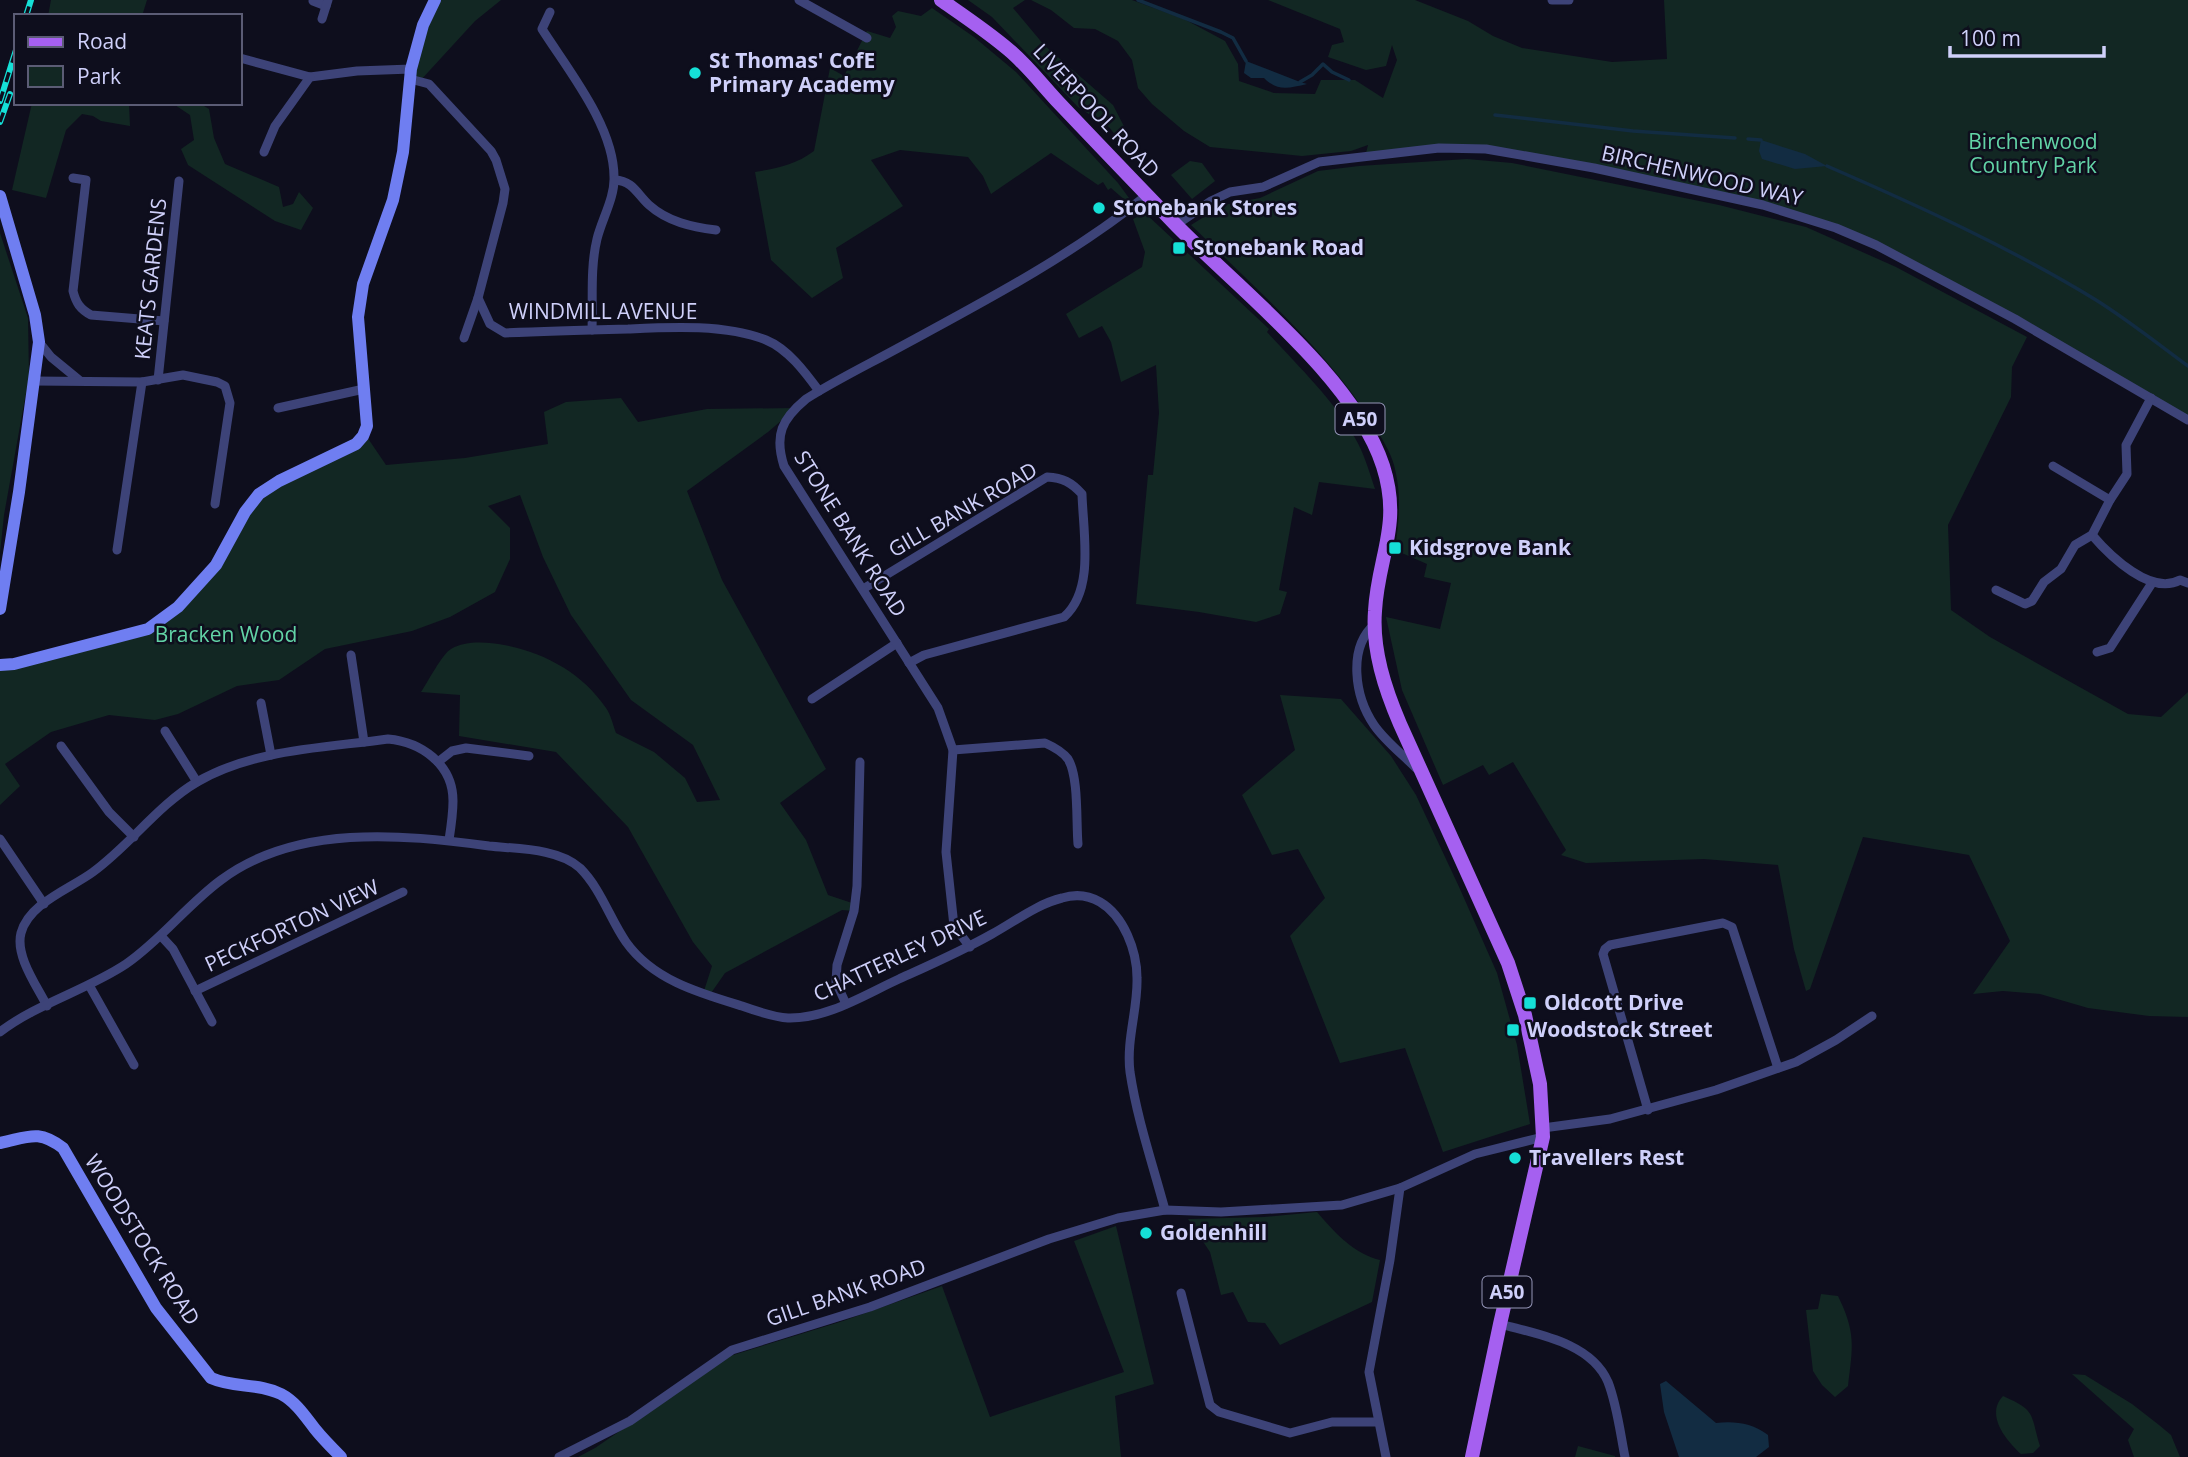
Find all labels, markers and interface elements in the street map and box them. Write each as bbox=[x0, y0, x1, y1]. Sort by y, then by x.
legend bbox=[14, 14, 242, 105]
scale bar bbox=[1950, 14, 2104, 58]
text: 100 m bbox=[1960, 24, 2021, 52]
text: Road bbox=[77, 27, 127, 55]
street label: LIVERPOOL ROAD bbox=[1027, 37, 1166, 183]
place label: St Thomas' CofE Primary Academy bbox=[709, 46, 895, 98]
text: Park bbox=[77, 62, 121, 90]
marker: St Thomas' CofE Primary Academy bbox=[687, 65, 703, 81]
park label: Birchenwood Country Park bbox=[1968, 127, 2098, 179]
street label: BIRCHENWOOD WAY bbox=[1599, 138, 1806, 212]
place label: Stonebank Stores bbox=[1113, 193, 1297, 221]
street label: KEATS GARDENS bbox=[128, 197, 172, 361]
marker: Stonebank Stores bbox=[1091, 200, 1107, 216]
place label: Stonebank Road bbox=[1193, 233, 1364, 261]
marker: Stonebank Road bbox=[1171, 240, 1187, 256]
street label: WINDMILL AVENUE bbox=[509, 297, 697, 325]
road number: A50 bbox=[1336, 404, 1384, 434]
street label: STONE BANK ROAD bbox=[788, 445, 913, 622]
street label: GILL BANK ROAD bbox=[883, 455, 1042, 563]
place label: Kidsgrove Bank bbox=[1409, 533, 1572, 561]
marker: Kidsgrove Bank bbox=[1387, 540, 1403, 556]
park label: Bracken Wood bbox=[155, 620, 297, 648]
street label: PECKFORTON VIEW bbox=[200, 872, 384, 978]
street label: CHATTERLEY DRIVE bbox=[809, 903, 991, 1007]
place label: Oldcott Drive bbox=[1544, 988, 1684, 1016]
marker: Oldcott Drive bbox=[1522, 995, 1538, 1011]
place label: Woodstock Street bbox=[1527, 1015, 1713, 1043]
marker: Woodstock Street bbox=[1505, 1022, 1521, 1038]
place label: Travellers Rest bbox=[1529, 1143, 1684, 1171]
street label: WOODSTOCK ROAD bbox=[79, 1149, 207, 1330]
marker: Travellers Rest bbox=[1507, 1150, 1523, 1166]
place label: Goldenhill bbox=[1160, 1218, 1267, 1246]
marker: Goldenhill bbox=[1138, 1225, 1154, 1241]
street label: GILL BANK ROAD bbox=[762, 1252, 929, 1333]
road number: A50 bbox=[1482, 1276, 1532, 1308]

